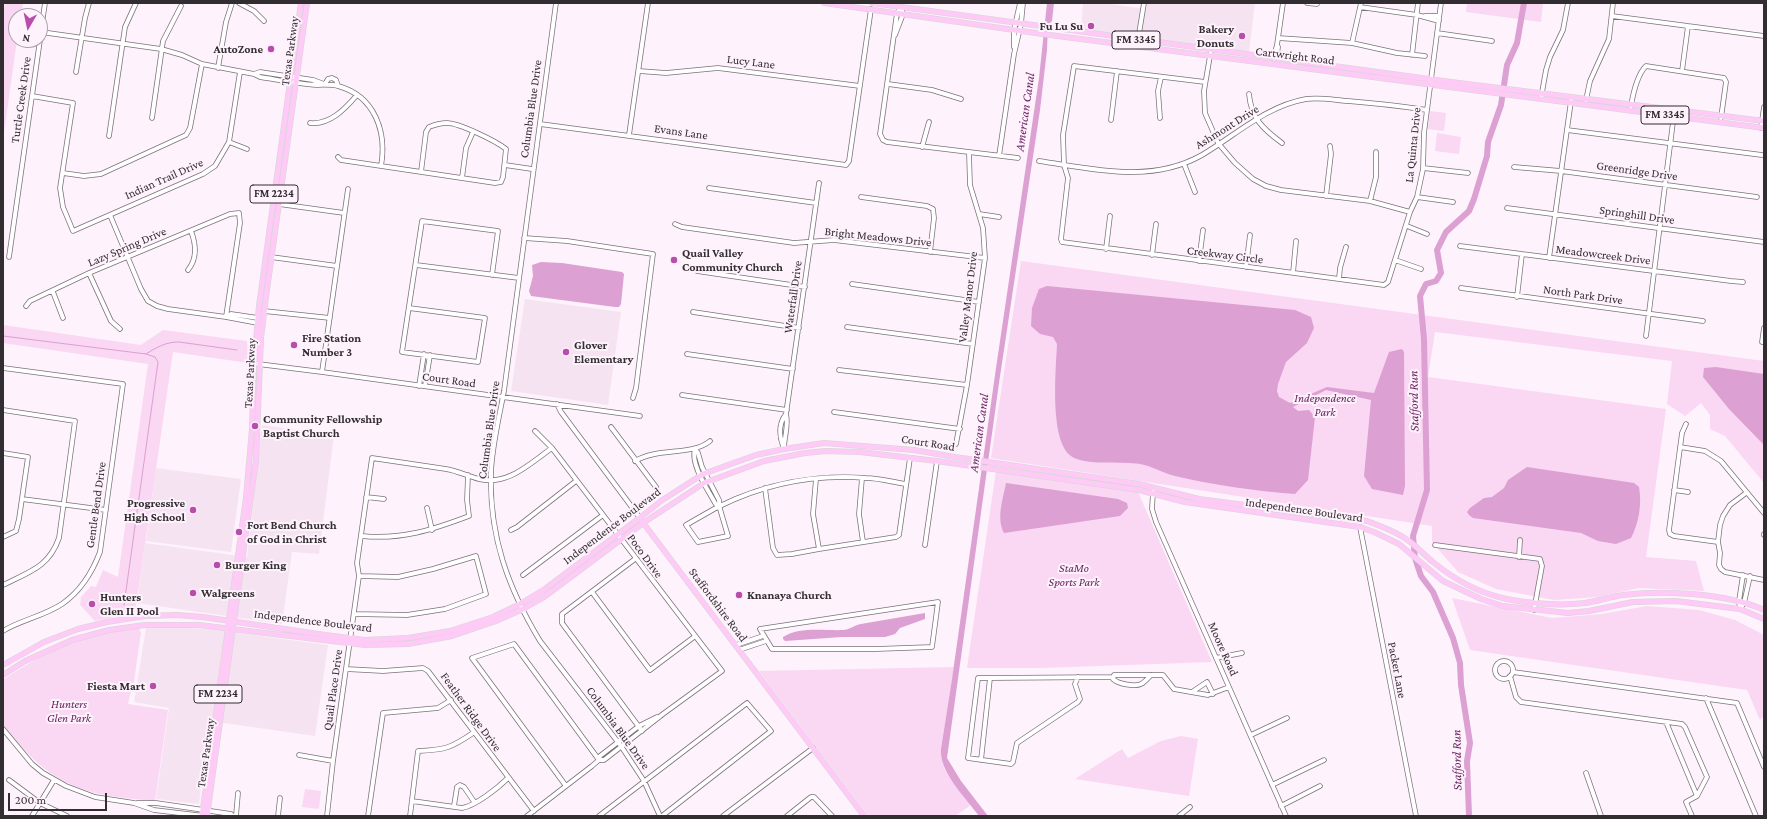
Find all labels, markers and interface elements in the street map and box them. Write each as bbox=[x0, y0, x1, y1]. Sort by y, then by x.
north arrow bbox=[8, 8, 48, 48]
street label: Texas Parkway bbox=[278, 15, 302, 87]
place label: Fu Lu Su bbox=[1040, 19, 1083, 33]
marker: Fu Lu Su bbox=[1086, 21, 1096, 31]
place label: Bakery Donuts bbox=[1197, 22, 1234, 50]
road number: FM 3345 bbox=[1112, 31, 1160, 49]
marker: Bakery Donuts bbox=[1237, 31, 1247, 41]
text: N bbox=[22, 32, 31, 45]
place label: AutoZone bbox=[214, 42, 263, 56]
marker: AutoZone bbox=[266, 44, 276, 54]
street label: Cartwright Road bbox=[1255, 44, 1335, 68]
street label: Lucy Lane bbox=[726, 52, 776, 72]
street label: Turtle Creek Drive bbox=[8, 56, 34, 144]
street label: Columbia Blue Drive bbox=[517, 59, 545, 159]
water label: American Canal bbox=[1012, 72, 1038, 152]
street label: Ashmont Drive bbox=[1193, 102, 1261, 152]
road number: FM 3345 bbox=[1641, 106, 1689, 124]
street label: La Quinta Drive bbox=[1402, 107, 1424, 183]
street label: Evans Lane bbox=[653, 121, 709, 143]
street label: Indian Trail Drive bbox=[122, 155, 206, 203]
street label: Greenridge Drive bbox=[1596, 158, 1678, 184]
road number: FM 2234 bbox=[250, 185, 298, 203]
street label: Springhill Drive bbox=[1598, 203, 1676, 227]
street label: Lazy Spring Drive bbox=[85, 224, 169, 270]
street label: Bright Meadows Drive bbox=[824, 224, 932, 250]
street label: Meadowcreek Drive bbox=[1555, 242, 1651, 268]
street label: Creekway Circle bbox=[1186, 243, 1264, 267]
place label: Quail Valley Community Church bbox=[682, 246, 783, 274]
street label: Valley Manor Drive bbox=[955, 251, 981, 343]
marker: Quail Valley Community Church bbox=[669, 255, 679, 265]
street label: Waterfall Drive bbox=[781, 260, 805, 334]
street label: North Park Drive bbox=[1542, 282, 1624, 308]
place label: Fire Station Number 3 bbox=[302, 331, 361, 359]
street label: Texas Parkway bbox=[241, 338, 259, 408]
place label: Glover Elementary bbox=[574, 338, 633, 366]
marker: Fire Station Number 3 bbox=[289, 340, 299, 350]
marker: Glover Elementary bbox=[561, 347, 571, 357]
street label: Court Road bbox=[421, 369, 477, 391]
water label: Stafford Run bbox=[1406, 370, 1422, 432]
street label: Columbia Blue Drive bbox=[475, 380, 503, 480]
park label: Independence Park bbox=[1294, 391, 1356, 419]
water label: American Canal bbox=[966, 393, 992, 473]
place label: Community Fellowship Baptist Church bbox=[263, 412, 382, 440]
marker: Community Fellowship Baptist Church bbox=[250, 421, 260, 431]
street label: Court Road bbox=[900, 432, 956, 454]
street label: Gentle Bend Drive bbox=[83, 461, 109, 549]
street label: Independence Boulevard bbox=[560, 485, 664, 567]
street label: Independence Boulevard bbox=[1244, 495, 1364, 525]
place label: Progressive High School bbox=[124, 496, 185, 524]
marker: Progressive High School bbox=[188, 505, 198, 515]
place label: Fort Bend Church of God in Christ bbox=[247, 518, 337, 546]
marker: Fort Bend Church of God in Christ bbox=[234, 527, 244, 537]
street label: Poco Drive bbox=[624, 531, 666, 581]
place label: Burger King bbox=[225, 558, 286, 572]
marker: Burger King bbox=[212, 560, 222, 570]
park label: StaMo Sports Park bbox=[1049, 561, 1099, 589]
street label: Staffordshire Road bbox=[686, 565, 750, 645]
place label: Walgreens bbox=[201, 586, 255, 600]
marker: Walgreens bbox=[188, 588, 198, 598]
place label: Knanaya Church bbox=[747, 588, 832, 602]
place label: Hunters Glen II Pool bbox=[100, 590, 159, 618]
marker: Knanaya Church bbox=[734, 590, 744, 600]
marker: Hunters Glen II Pool bbox=[87, 599, 97, 609]
street label: Independence Boulevard bbox=[253, 607, 373, 635]
street label: Moore Road bbox=[1205, 620, 1241, 678]
street label: Packer Lane bbox=[1384, 641, 1410, 699]
street label: Quail Place Drive bbox=[320, 649, 346, 731]
street label: Feather Ridge Drive bbox=[438, 670, 504, 754]
place label: Fiesta Mart bbox=[87, 679, 145, 693]
marker: Fiesta Mart bbox=[148, 681, 158, 691]
street label: Columbia Blue Drive bbox=[583, 684, 653, 772]
road number: FM 2234 bbox=[194, 685, 242, 703]
park label: Hunters Glen Park bbox=[47, 697, 91, 725]
street label: Texas Parkway bbox=[194, 717, 218, 789]
water label: Stafford Run bbox=[1449, 729, 1465, 791]
scale bar bbox=[10, 785, 109, 811]
text: 200 m bbox=[15, 793, 46, 807]

